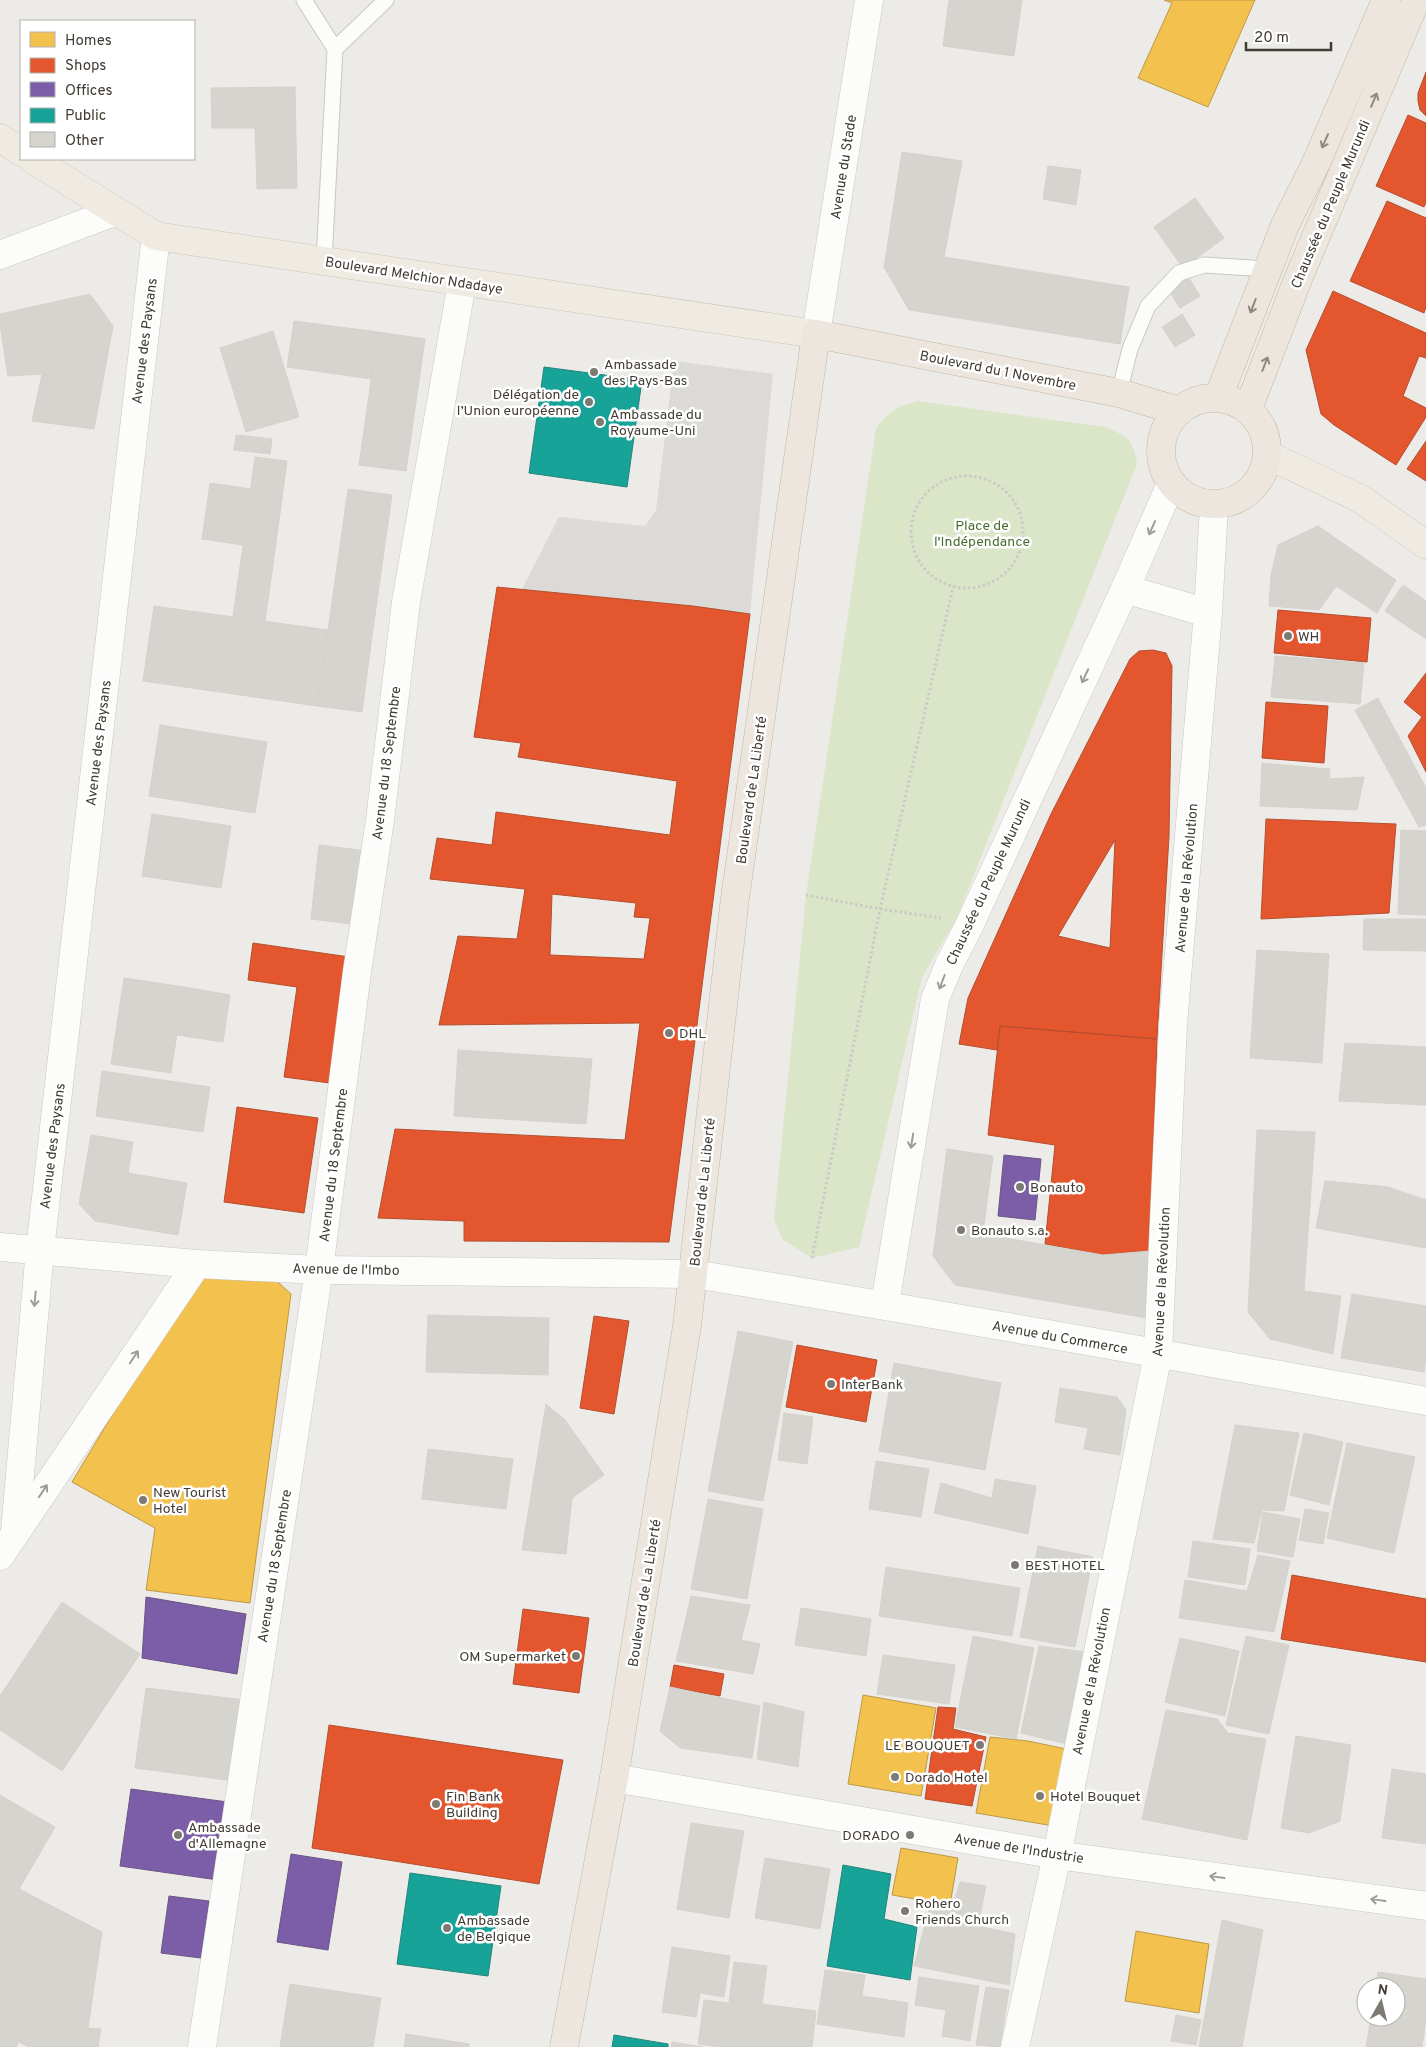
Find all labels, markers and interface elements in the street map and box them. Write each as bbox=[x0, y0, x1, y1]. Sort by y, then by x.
legend bbox=[20, 20, 195, 160]
scale bar bbox=[1246, 20, 1331, 52]
text: 20 m bbox=[1254, 29, 1289, 48]
text: Homes bbox=[65, 32, 112, 51]
text: Shops bbox=[65, 57, 106, 76]
text: Offices bbox=[65, 82, 112, 101]
one-way arrow bbox=[1369, 93, 1379, 108]
text: Public bbox=[65, 107, 106, 126]
street label: Avenue du Stade bbox=[828, 114, 861, 221]
street label: Chaussée du Peuple Murundi bbox=[1288, 118, 1375, 291]
text: Other bbox=[65, 132, 104, 151]
one-way arrow bbox=[1320, 133, 1330, 148]
street label: Boulevard Melchior Ndadaye bbox=[324, 254, 504, 299]
street label: Avenue des Paysans bbox=[129, 277, 162, 405]
one-way arrow bbox=[1248, 298, 1257, 313]
street label: Boulevard du 1 Novembre bbox=[918, 348, 1077, 395]
place label: Ambassade des Pays-Bas bbox=[604, 357, 687, 390]
one-way arrow bbox=[1261, 357, 1270, 372]
marker: Ambassade des Pays-Bas bbox=[588, 366, 600, 378]
place label: Délégation de l’Union européenne bbox=[457, 387, 579, 420]
marker: Délégation de l’Union européenne bbox=[583, 396, 595, 408]
place label: Ambassade du Royaume-Uni bbox=[610, 407, 702, 440]
marker: Ambassade du Royaume-Uni bbox=[594, 416, 606, 428]
park label: Place de l'Indépendance bbox=[934, 518, 1030, 551]
one-way arrow bbox=[1146, 520, 1156, 535]
place label: WH bbox=[1298, 629, 1319, 646]
marker: WH bbox=[1282, 630, 1294, 642]
one-way arrow bbox=[1079, 668, 1089, 683]
street label: Avenue des Paysans bbox=[83, 679, 116, 807]
street label: Avenue du 18 Septembre bbox=[370, 685, 405, 841]
street label: Boulevard de La Liberté bbox=[734, 715, 771, 865]
street label: Chaussée du Peuple Murundi bbox=[943, 797, 1035, 968]
street label: Avenue de la Révolution bbox=[1172, 803, 1203, 954]
one-way arrow bbox=[937, 974, 946, 989]
place label: DHL bbox=[679, 1026, 706, 1043]
marker: DHL bbox=[663, 1027, 675, 1039]
street label: Avenue des Paysans bbox=[37, 1082, 70, 1210]
street label: Avenue du 18 Septembre bbox=[317, 1087, 352, 1243]
street label: Boulevard de La Liberté bbox=[687, 1117, 720, 1267]
one-way arrow bbox=[906, 1133, 916, 1149]
place label: Bonauto bbox=[1030, 1180, 1083, 1197]
marker: Bonauto bbox=[1014, 1181, 1026, 1193]
street label: Avenue de la Révolution bbox=[1150, 1207, 1175, 1358]
place label: Bonauto s.a. bbox=[971, 1223, 1048, 1240]
marker: Bonauto s.a. bbox=[955, 1224, 967, 1236]
street label: Avenue de l'Imbo bbox=[292, 1261, 400, 1280]
one-way arrow bbox=[31, 1291, 40, 1307]
street label: Avenue du Commerce bbox=[991, 1318, 1129, 1359]
one-way arrow bbox=[129, 1350, 139, 1364]
place label: InterBank bbox=[841, 1377, 903, 1394]
marker: InterBank bbox=[825, 1378, 837, 1390]
one-way arrow bbox=[38, 1484, 48, 1498]
place label: New Tourist Hotel bbox=[153, 1485, 226, 1518]
street label: Avenue du 18 Septembre bbox=[255, 1488, 296, 1644]
marker: New Tourist Hotel bbox=[137, 1494, 149, 1506]
street label: Boulevard de La Liberté bbox=[625, 1518, 666, 1668]
place label: BEST HOTEL bbox=[1025, 1558, 1105, 1575]
marker: BEST HOTEL bbox=[1009, 1559, 1021, 1571]
street label: Avenue de la Révolution bbox=[1070, 1606, 1115, 1757]
place label: OM Supermarket bbox=[459, 1649, 566, 1666]
marker: OM Supermarket bbox=[570, 1650, 582, 1662]
place label: LE BOUQUET bbox=[885, 1738, 970, 1755]
marker: LE BOUQUET bbox=[974, 1739, 986, 1751]
place label: Dorado Hotel bbox=[905, 1770, 988, 1787]
marker: Dorado Hotel bbox=[889, 1771, 901, 1783]
place label: Fin Bank Building bbox=[446, 1789, 501, 1822]
place label: Hotel Bouquet bbox=[1050, 1789, 1140, 1806]
marker: Hotel Bouquet bbox=[1034, 1790, 1046, 1802]
marker: Fin Bank Building bbox=[430, 1798, 442, 1810]
place label: Ambassade d'Allemagne bbox=[188, 1820, 266, 1853]
place label: DORADO bbox=[842, 1828, 900, 1845]
marker: Ambassade d'Allemagne bbox=[172, 1829, 184, 1841]
marker: DORADO bbox=[904, 1829, 916, 1841]
street label: Avenue de l'Industrie bbox=[953, 1831, 1085, 1868]
one-way arrow bbox=[1209, 1872, 1225, 1882]
one-way arrow bbox=[1370, 1894, 1386, 1904]
place label: Rohero Friends Church bbox=[915, 1896, 1009, 1929]
marker: Rohero Friends Church bbox=[899, 1905, 911, 1917]
place label: Ambassade de Belgique bbox=[457, 1913, 531, 1946]
marker: Ambassade de Belgique bbox=[441, 1922, 453, 1934]
north arrow bbox=[1356, 1977, 1406, 2027]
text: N bbox=[1376, 1981, 1389, 2000]

